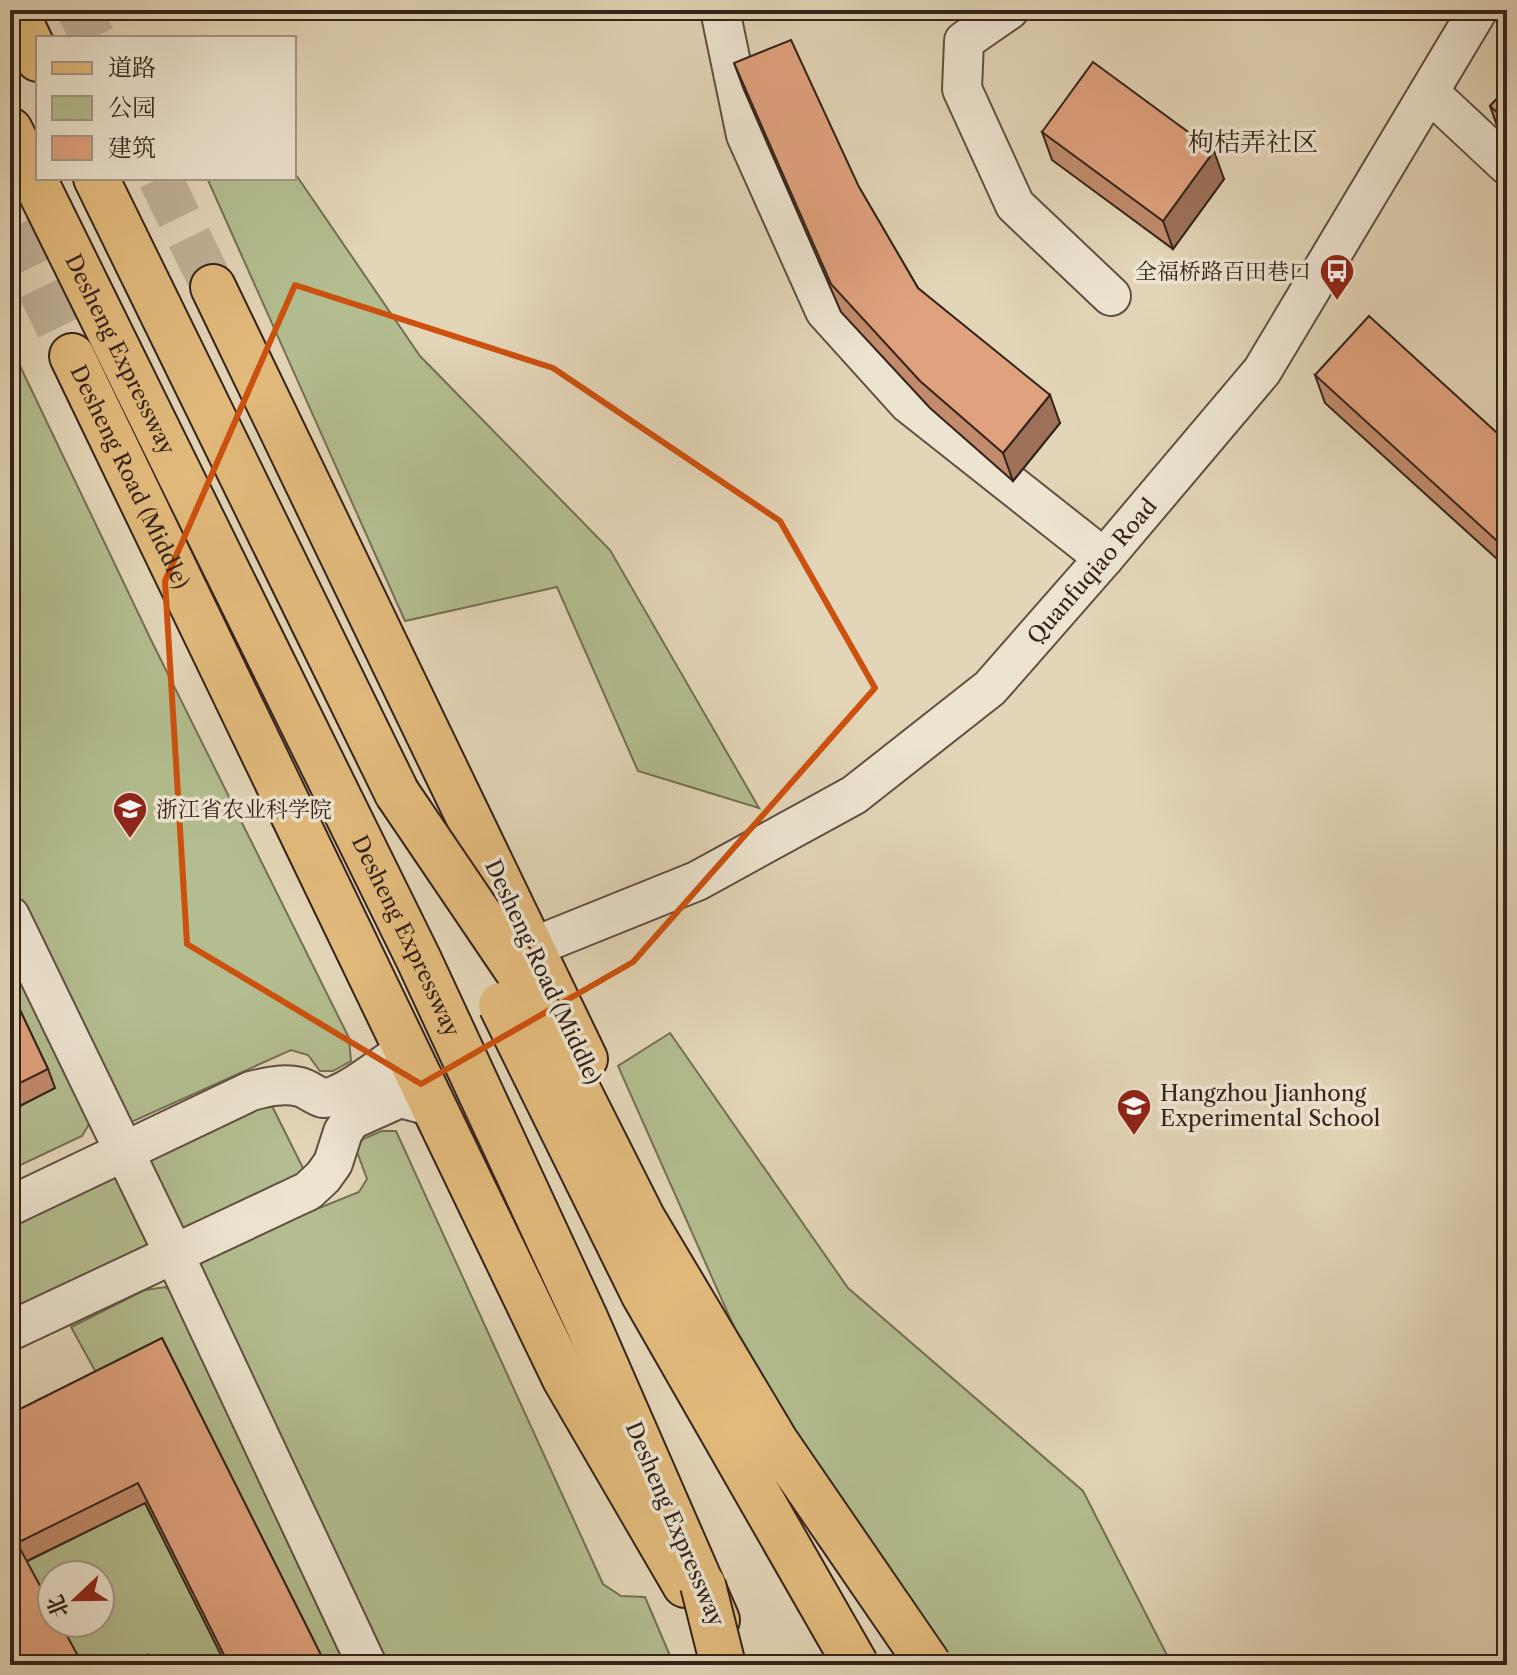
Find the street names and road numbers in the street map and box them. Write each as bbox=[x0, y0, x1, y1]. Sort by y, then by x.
street label: Desheng Expressway bbox=[60, 250, 182, 460]
street label: Desheng Road (Middle) bbox=[65, 361, 196, 593]
street label: Quanfuqiao Road bbox=[1021, 493, 1162, 649]
street label: Desheng Expressway bbox=[346, 831, 466, 1041]
street label: Desheng Road (Middle) bbox=[479, 855, 607, 1089]
street label: Desheng Expressway bbox=[620, 1418, 731, 1631]

